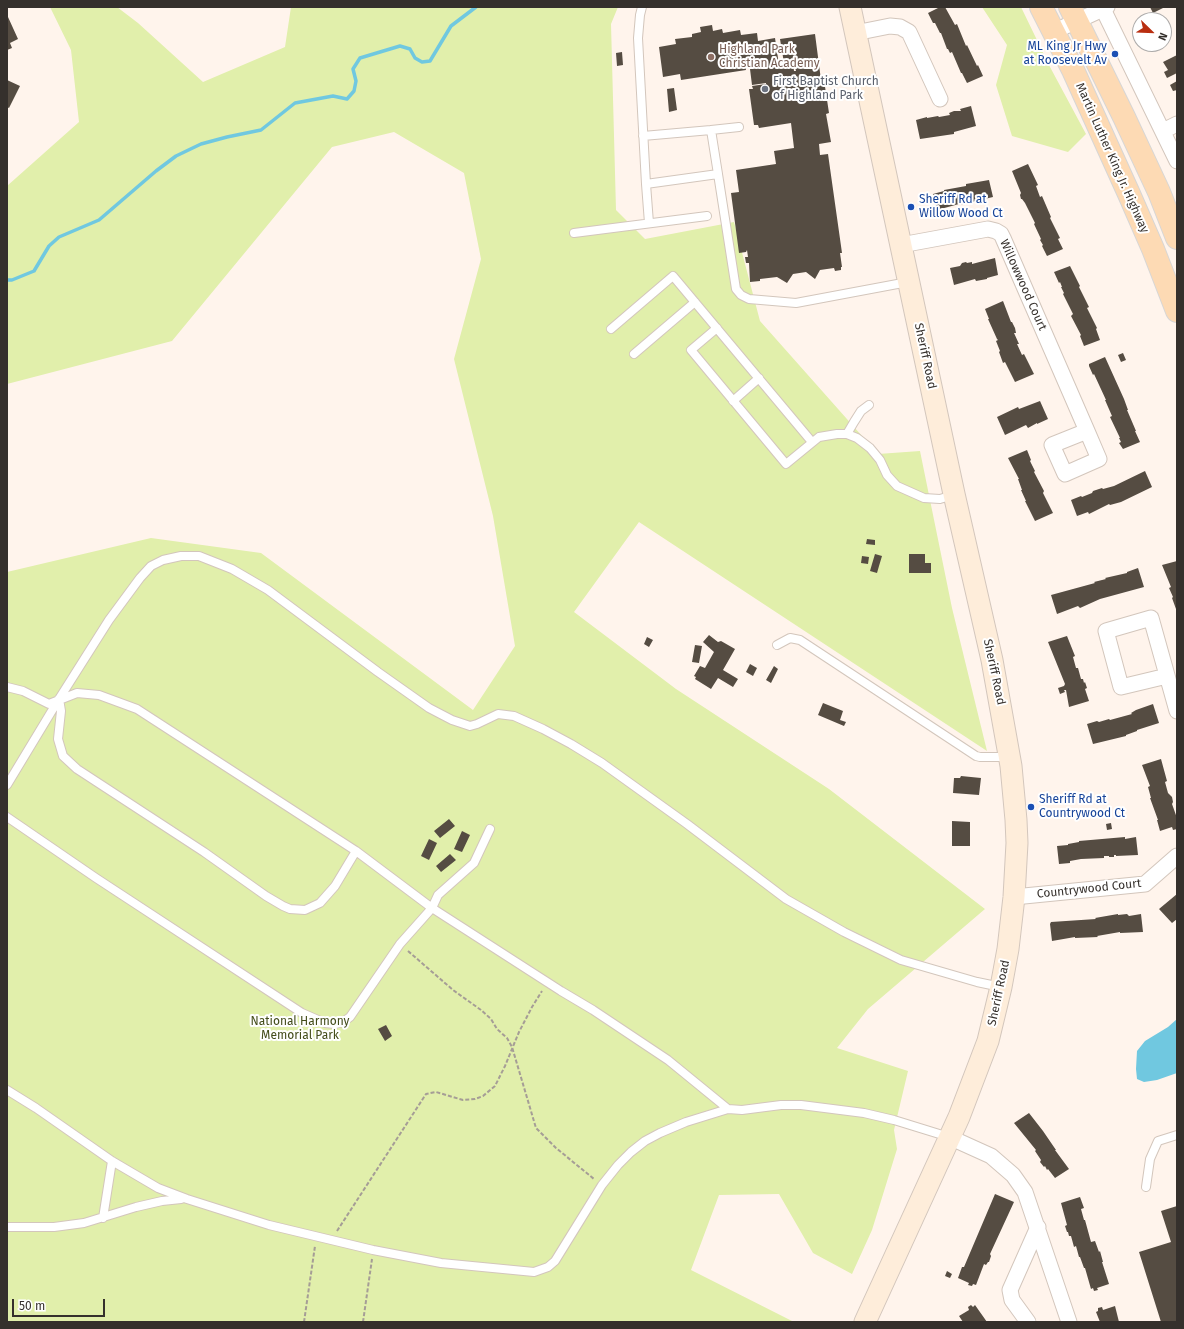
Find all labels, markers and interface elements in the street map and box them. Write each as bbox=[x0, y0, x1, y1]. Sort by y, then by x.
north arrow bbox=[1132, 12, 1172, 52]
text: N bbox=[1155, 31, 1170, 42]
place label: ML King Jr Hwy at Roosevelt Av bbox=[1024, 40, 1107, 68]
place label: Highland Park Christian Academy bbox=[719, 43, 820, 71]
marker: ML King Jr Hwy at Roosevelt Av bbox=[1110, 49, 1120, 59]
marker: Highland Park Christian Academy bbox=[706, 52, 716, 62]
place label: First Baptist Church of Highland Park bbox=[773, 75, 879, 103]
street label: Martin Luther King Jr. Highway bbox=[1072, 81, 1152, 235]
marker: First Baptist Church of Highland Park bbox=[760, 84, 770, 94]
place label: Sheriff Rd at Willow Wood Ct bbox=[919, 193, 1003, 221]
marker: Sheriff Rd at Willow Wood Ct bbox=[906, 202, 916, 212]
street label: Willowwood Court bbox=[996, 237, 1050, 333]
street label: Sheriff Road bbox=[911, 322, 939, 390]
street label: Sheriff Road bbox=[980, 638, 1008, 706]
place label: Sheriff Rd at Countrywood Ct bbox=[1039, 793, 1125, 821]
marker: Sheriff Rd at Countrywood Ct bbox=[1026, 802, 1036, 812]
street label: Countrywood Court bbox=[1036, 876, 1142, 902]
street label: Sheriff Road bbox=[985, 959, 1013, 1027]
park label: National Harmony Memorial Park bbox=[250, 1015, 350, 1043]
scale bar bbox=[14, 1291, 107, 1317]
text: 50 m bbox=[19, 1299, 45, 1313]

